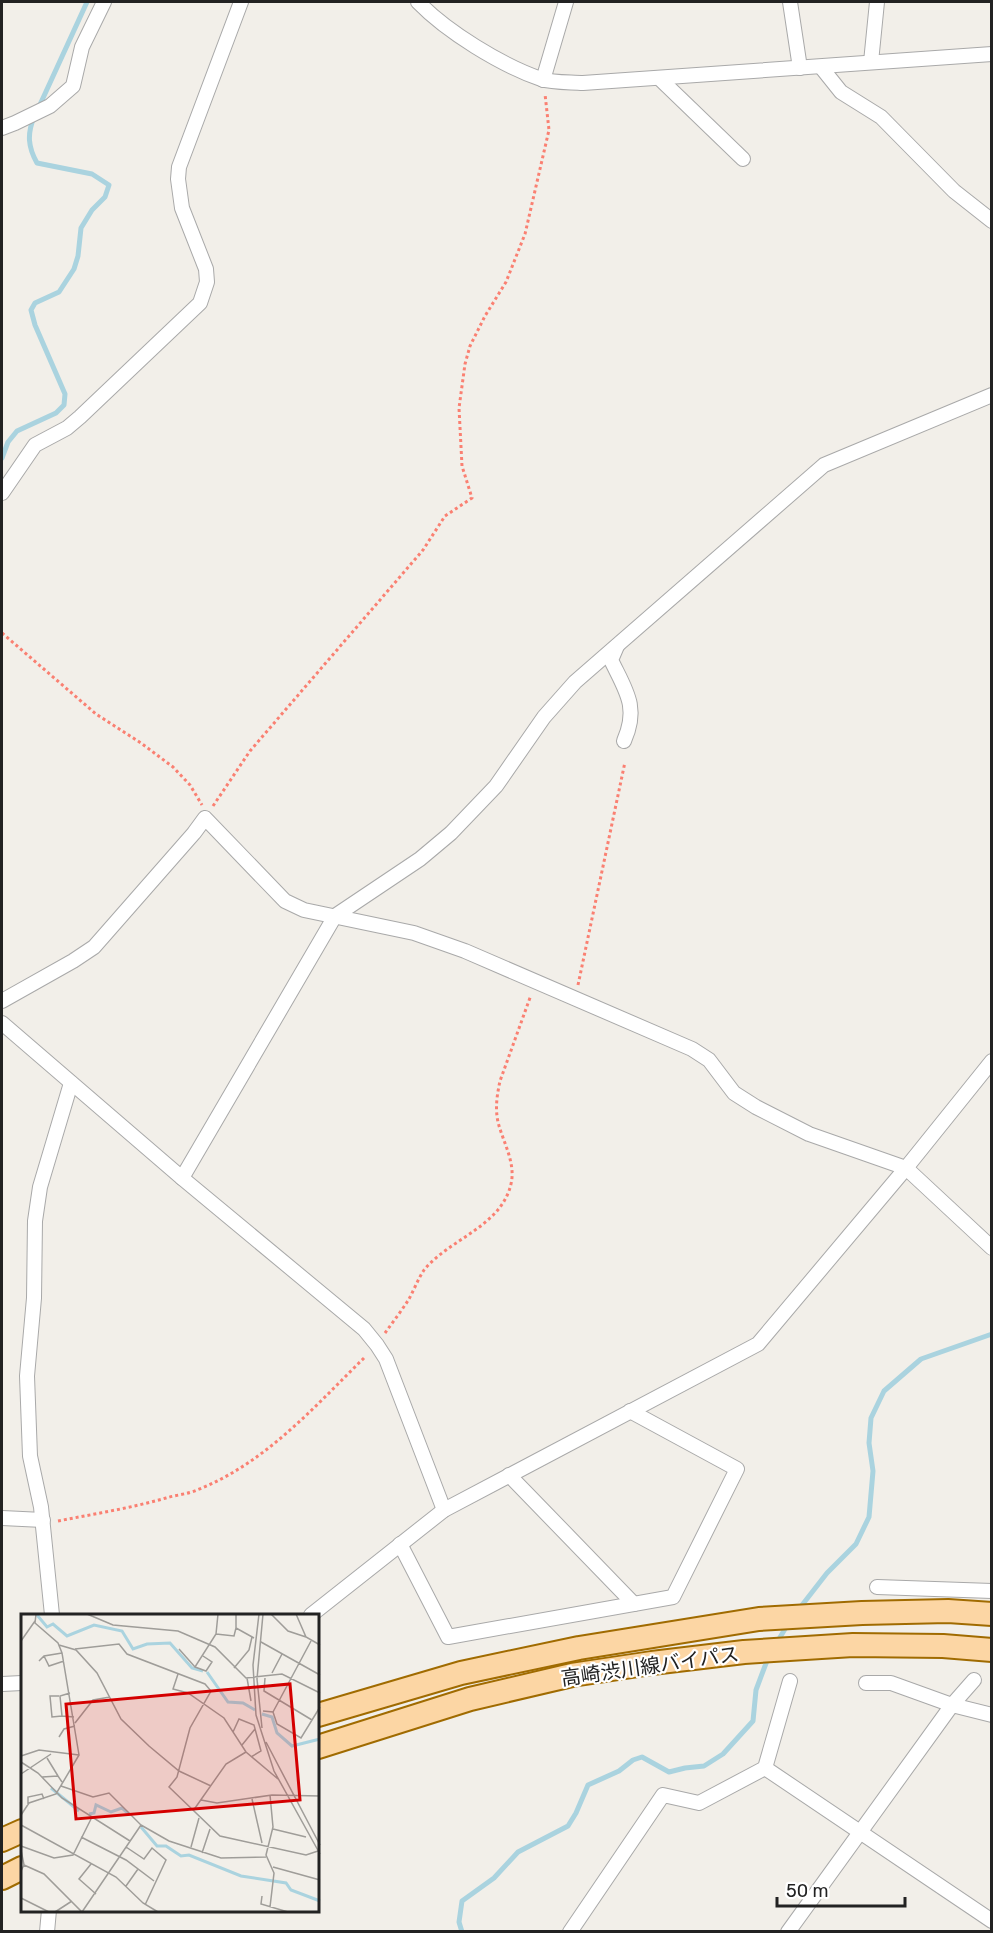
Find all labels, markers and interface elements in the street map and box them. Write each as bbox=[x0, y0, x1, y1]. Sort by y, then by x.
inset map bbox=[21, 1614, 320, 1912]
street label: 高崎渋川線バイパス bbox=[559, 1642, 741, 1690]
scale bar bbox=[777, 1870, 904, 1908]
text: 50 m bbox=[786, 1880, 829, 1902]

